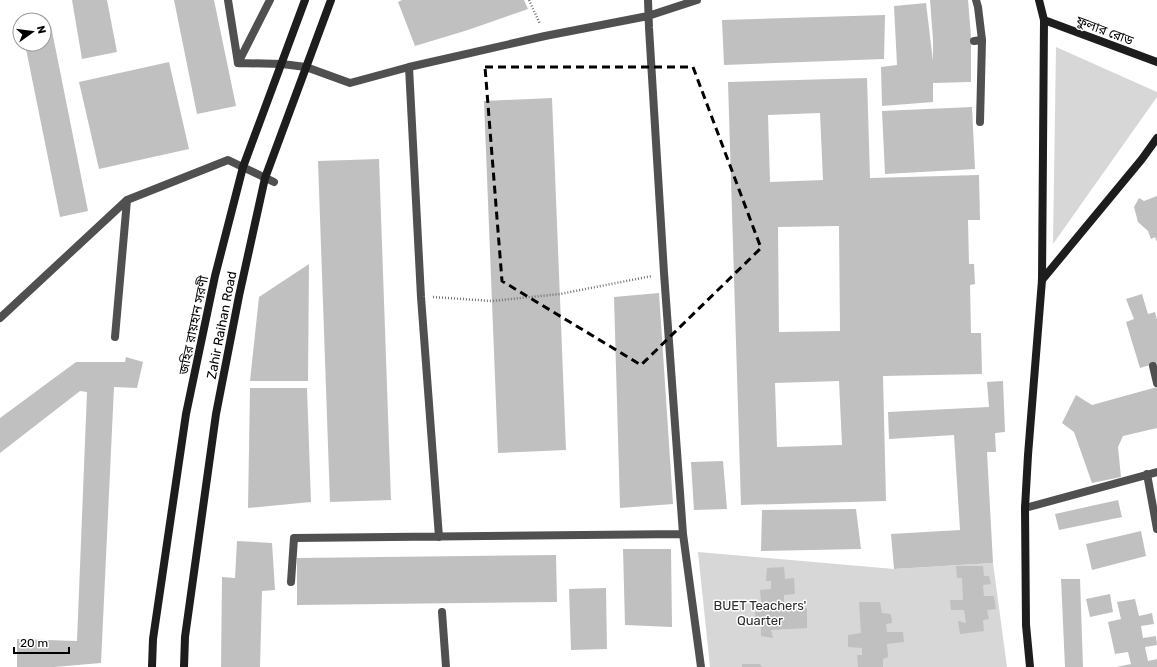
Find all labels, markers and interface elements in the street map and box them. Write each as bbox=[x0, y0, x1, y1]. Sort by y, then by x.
north arrow bbox=[12, 12, 52, 52]
street label: ফুলার রোড bbox=[1073, 12, 1136, 49]
text: N bbox=[34, 24, 49, 35]
street label: Zahir Raihan Road bbox=[204, 270, 239, 380]
street label: জহির রায়হান সরণী bbox=[175, 274, 211, 377]
park label: BUET Teachers' Quarter bbox=[714, 598, 807, 628]
scale bar bbox=[14, 629, 69, 655]
text: 20 m bbox=[20, 636, 48, 650]

